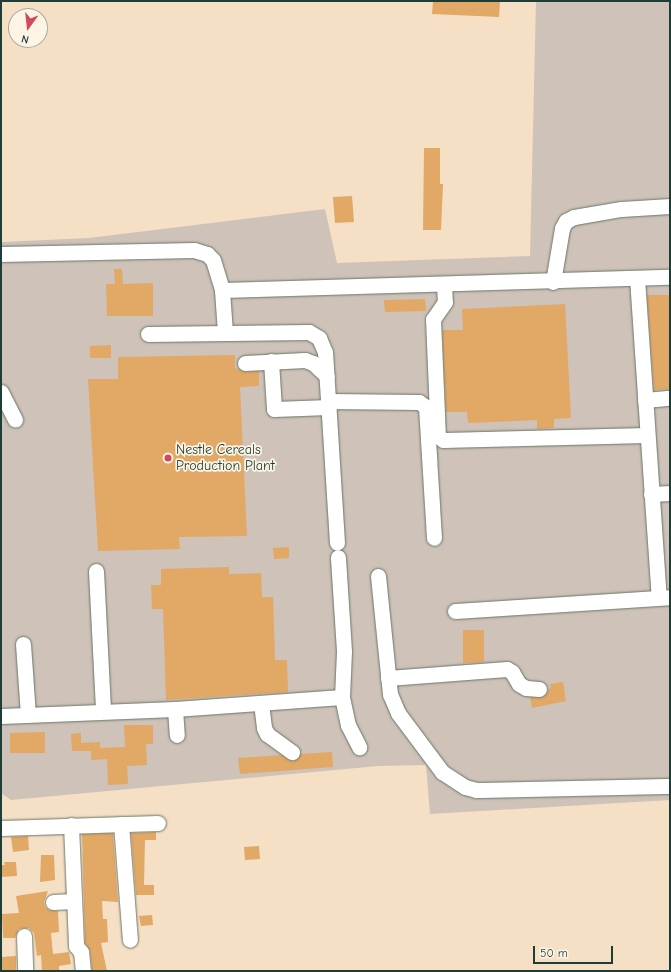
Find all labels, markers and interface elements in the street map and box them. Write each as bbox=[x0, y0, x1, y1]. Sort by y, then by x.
north arrow bbox=[8, 8, 48, 48]
text: N bbox=[20, 32, 30, 46]
place label: Nestle Cereals Production Plant bbox=[176, 442, 275, 474]
marker: Nestle Cereals Production Plant bbox=[163, 453, 173, 463]
scale bar bbox=[535, 938, 615, 964]
text: 50 m bbox=[540, 946, 568, 960]

